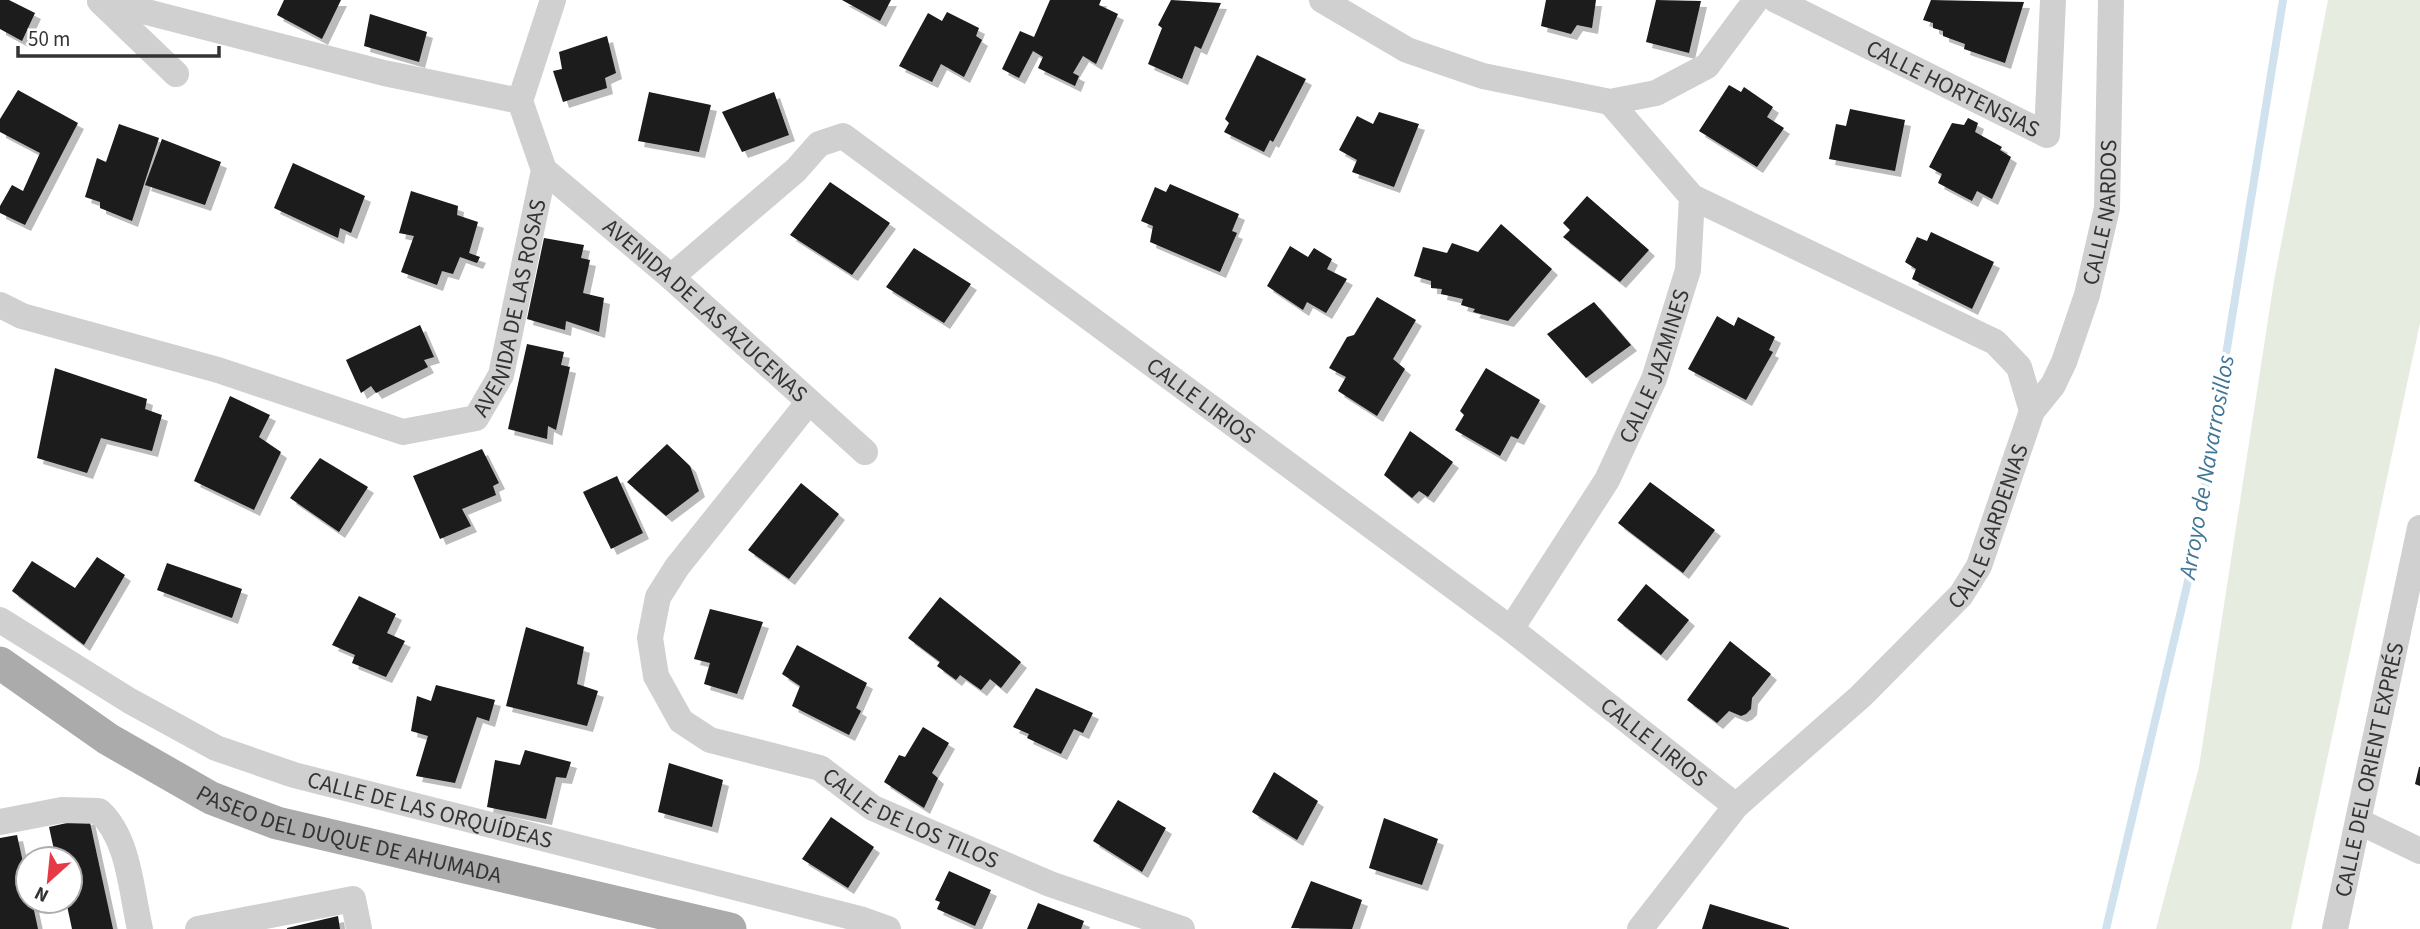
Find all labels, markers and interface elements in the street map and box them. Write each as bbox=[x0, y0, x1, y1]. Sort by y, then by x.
scale bar bbox=[18, 14, 219, 58]
text: 50 m bbox=[28, 24, 70, 54]
street label: CALLE HORTENSIAS bbox=[1861, 31, 2046, 145]
street label: CALLE NARDOS bbox=[2073, 139, 2125, 288]
street label: AVENIDA DE LAS ROSAS bbox=[464, 196, 554, 423]
street label: AVENIDA DE LAS AZUCENAS bbox=[596, 210, 816, 410]
street label: CALLE JAZMINES bbox=[1610, 285, 1698, 448]
street label: CALLE LIRIOS bbox=[1140, 349, 1263, 452]
water label: Arroyo de Navarrosillos bbox=[2170, 352, 2244, 584]
street label: CALLE GARDENIAS bbox=[1939, 439, 2036, 616]
street label: CALLE DEL ORIENT EXPRÉS bbox=[2326, 639, 2412, 900]
street label: CALLE LIRIOS bbox=[1593, 689, 1715, 794]
street label: CALLE DE LOS TILOS bbox=[816, 759, 1004, 877]
street label: CALLE DE LAS ORQUÍDEAS bbox=[304, 763, 556, 857]
street label: PASEO DEL DUQUE DE AHUMADA bbox=[190, 776, 506, 892]
north arrow bbox=[14, 845, 84, 915]
text: N bbox=[30, 879, 54, 909]

